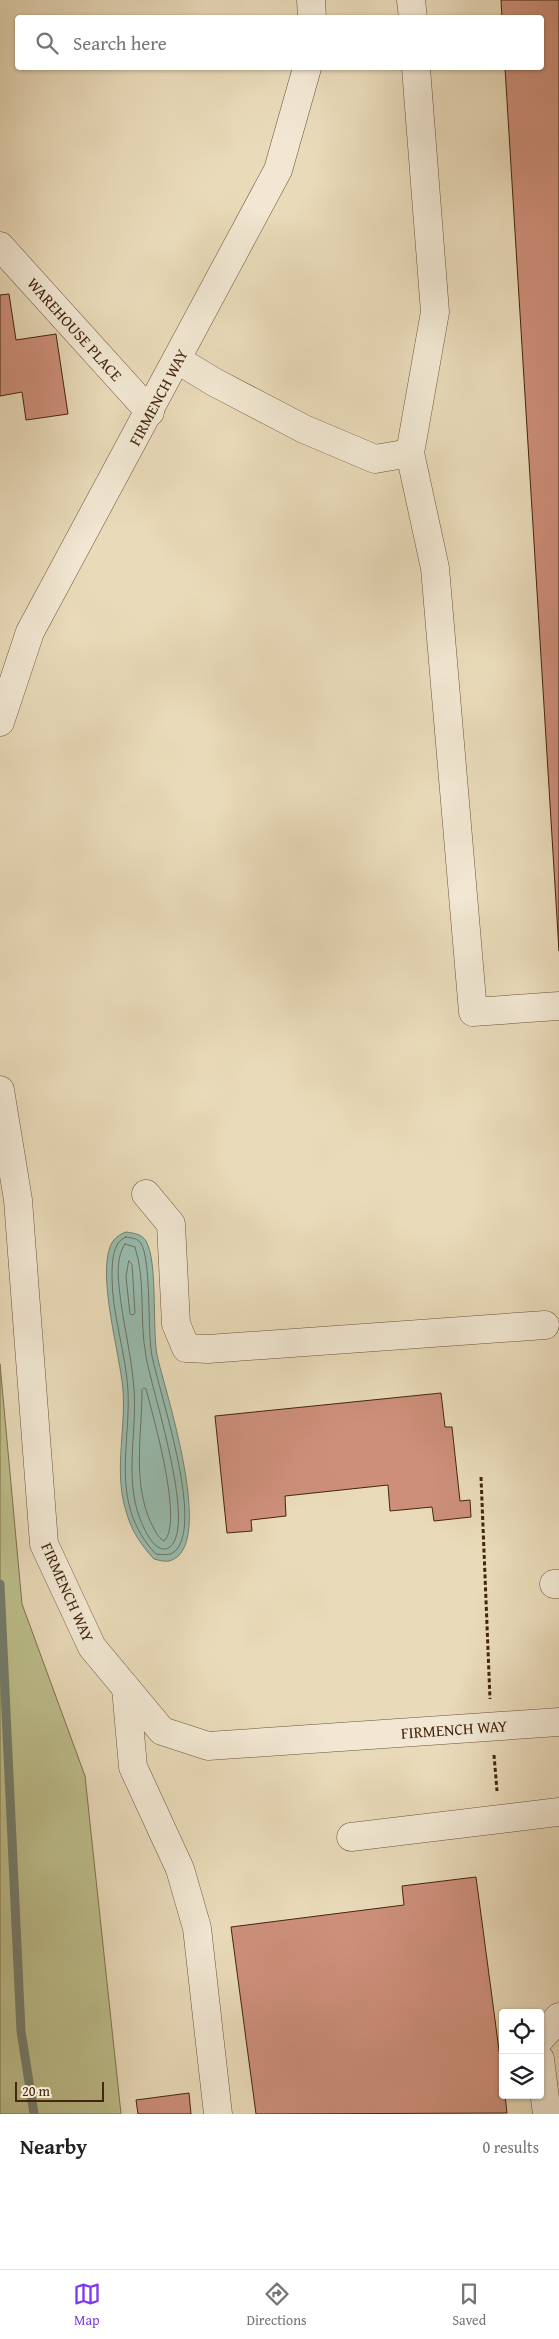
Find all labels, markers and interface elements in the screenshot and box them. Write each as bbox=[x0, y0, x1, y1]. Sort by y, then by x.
search box bbox=[15, 15, 544, 70]
icon: search bbox=[33, 29, 61, 57]
text: Search here bbox=[73, 29, 167, 57]
street label: WAREHOUSE PLACE bbox=[22, 272, 128, 386]
street label: FIRMENCH WAY bbox=[122, 344, 194, 450]
street label: FIRMENCH WAY bbox=[35, 1538, 101, 1646]
street label: FIRMENCH WAY bbox=[400, 1713, 508, 1745]
map controls bbox=[499, 2009, 544, 2099]
button: locate bbox=[499, 2009, 544, 2054]
button: layers bbox=[499, 2054, 544, 2099]
scale bar bbox=[15, 2079, 104, 2102]
text: 20 m bbox=[22, 2081, 50, 2101]
text: Nearby bbox=[20, 2131, 87, 2162]
text: 0 results bbox=[482, 2135, 539, 2159]
tab: Map bbox=[73, 2280, 101, 2330]
tab: Directions bbox=[246, 2280, 307, 2330]
tab: Saved bbox=[452, 2280, 486, 2330]

